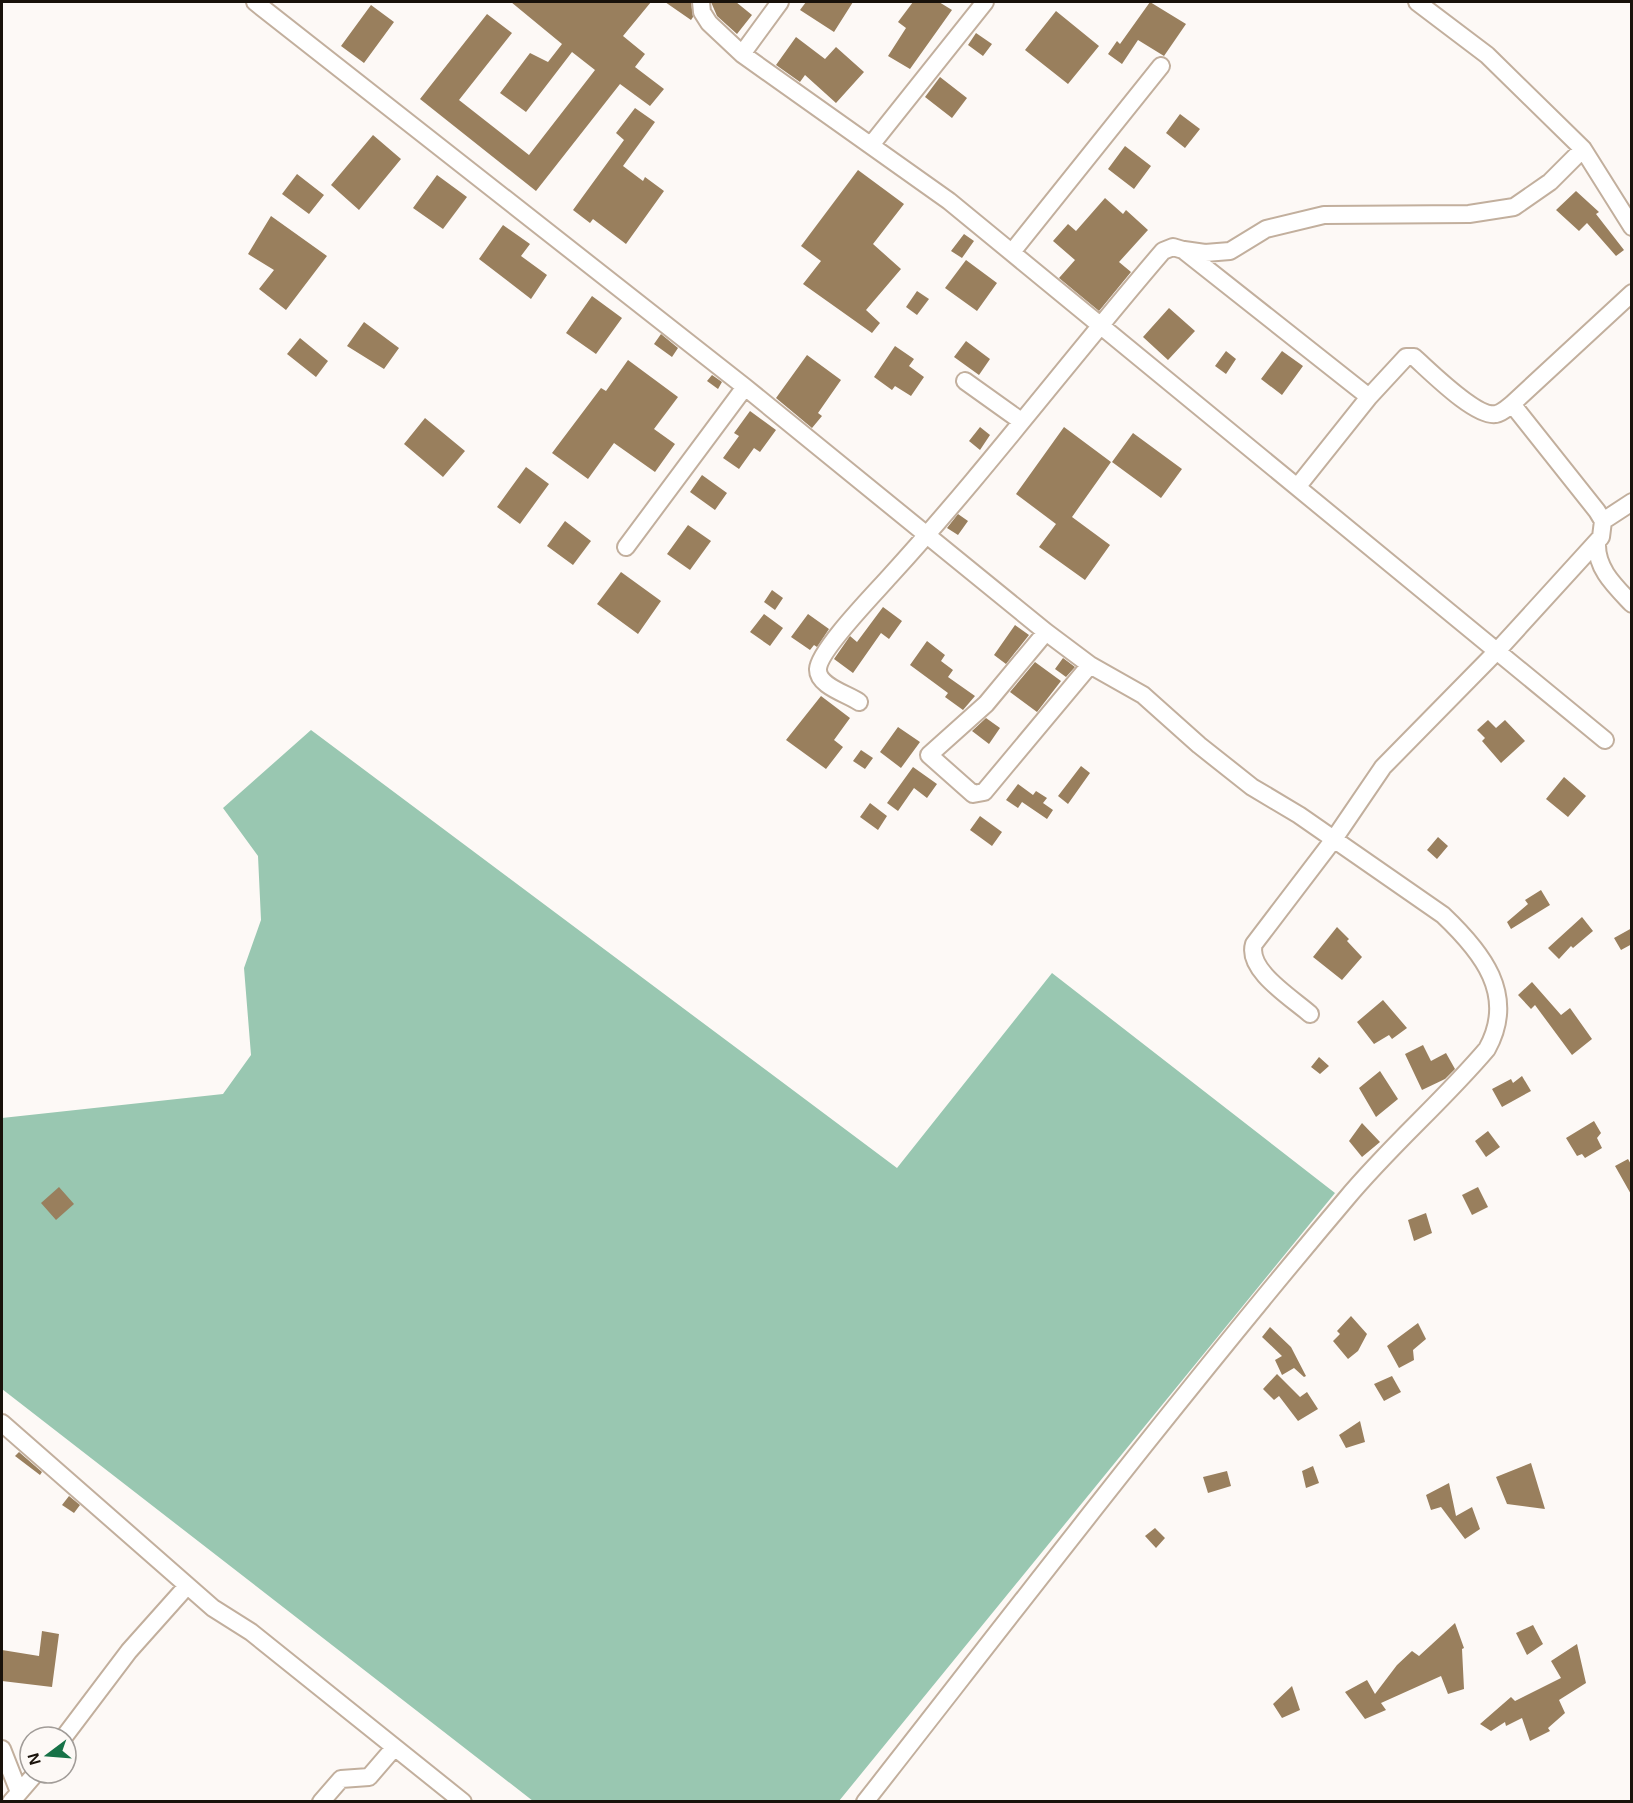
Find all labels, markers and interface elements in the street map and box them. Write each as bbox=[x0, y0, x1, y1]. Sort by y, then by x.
north arrow bbox=[18, 1725, 78, 1785]
text: N bbox=[24, 1751, 44, 1767]

